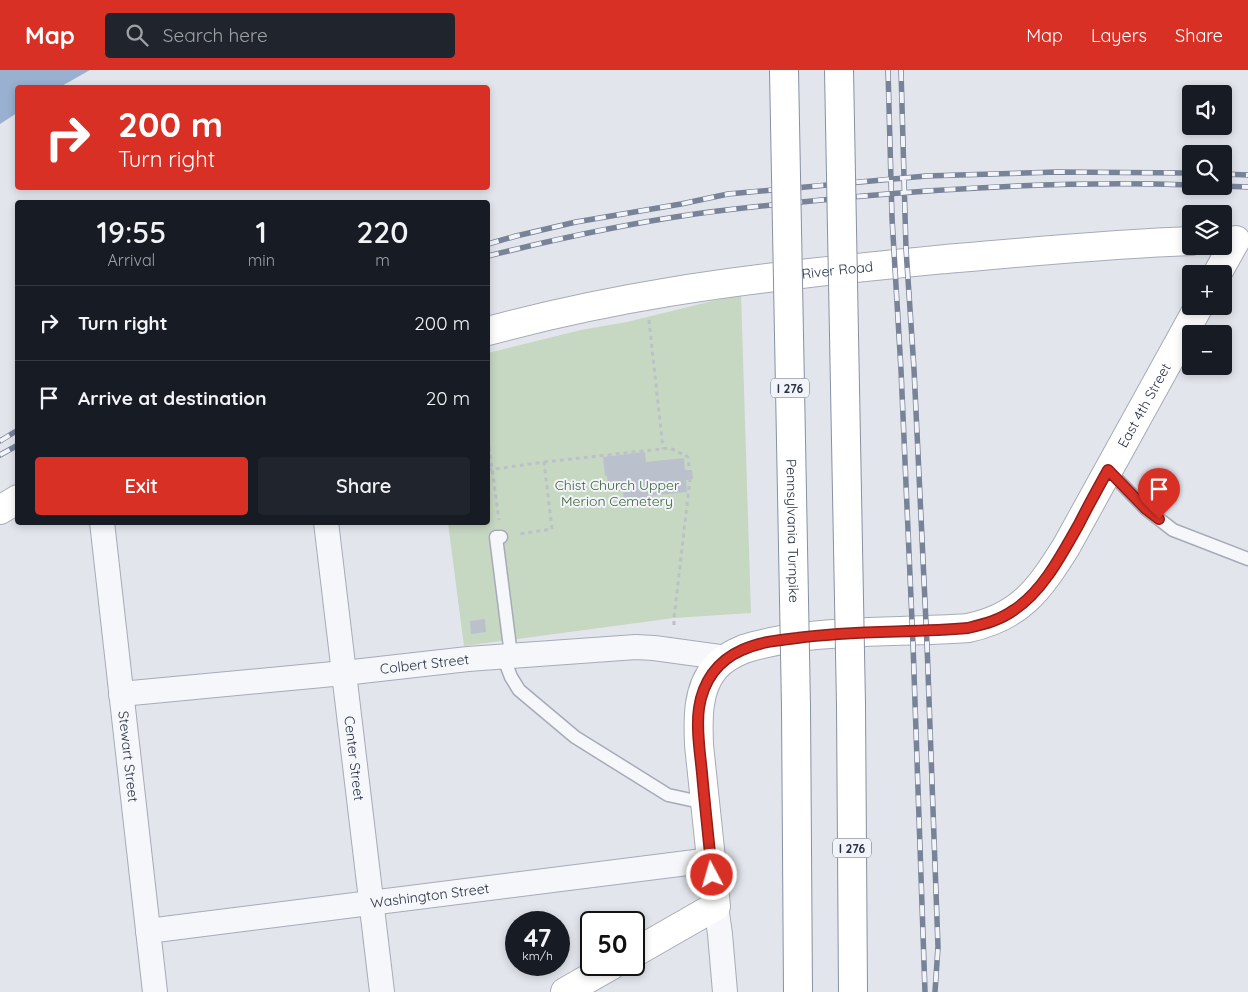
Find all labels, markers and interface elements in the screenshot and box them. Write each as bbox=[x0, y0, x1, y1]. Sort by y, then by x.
search box bbox=[105, 13, 455, 58]
text: Map bbox=[25, 20, 75, 50]
icon: search bbox=[123, 21, 151, 49]
text: Search here bbox=[163, 23, 268, 47]
text: Map bbox=[1026, 24, 1063, 47]
text: Layers bbox=[1091, 24, 1147, 47]
text: Share bbox=[1175, 24, 1223, 47]
map controls bbox=[1182, 85, 1232, 375]
button: sound bbox=[1182, 85, 1232, 135]
text: 200 m bbox=[118, 102, 223, 146]
icon: right bbox=[35, 105, 100, 170]
text: Turn right bbox=[118, 145, 215, 173]
button: search bbox=[1182, 145, 1232, 195]
button: layers bbox=[1182, 205, 1232, 255]
text: 19:55 bbox=[96, 213, 166, 251]
text: 1 bbox=[256, 213, 267, 251]
text: 220 bbox=[356, 213, 409, 251]
text: Arrival bbox=[107, 250, 155, 270]
text: min bbox=[248, 250, 275, 270]
text: m bbox=[375, 250, 390, 270]
street label: River Road bbox=[801, 257, 874, 283]
button: + bbox=[1182, 265, 1232, 315]
icon: right bbox=[35, 309, 63, 337]
text: Turn right bbox=[78, 311, 167, 335]
text: 200 m bbox=[414, 311, 470, 335]
button: − bbox=[1182, 325, 1232, 375]
street label: East 4th Street bbox=[1114, 360, 1175, 451]
road number: I 276 bbox=[771, 378, 809, 398]
icon: arrive bbox=[35, 384, 63, 412]
text: Arrive at destination bbox=[78, 386, 267, 410]
text: 20 m bbox=[426, 386, 470, 410]
button: Exit bbox=[35, 457, 248, 515]
button: Share bbox=[258, 457, 470, 515]
street label: Pennsylvania Turnpike bbox=[782, 459, 803, 603]
pin bbox=[1138, 468, 1180, 519]
icon: arrive bbox=[1145, 475, 1173, 503]
park label: Chist Church Upper Merion Cemetery bbox=[555, 476, 680, 510]
street label: Colbert Street bbox=[379, 650, 470, 678]
street label: Stewart Street bbox=[114, 710, 143, 803]
street label: Center Street bbox=[340, 715, 368, 802]
road number: I 276 bbox=[833, 838, 871, 858]
position arrow bbox=[685, 848, 737, 900]
street label: Washington Street bbox=[369, 879, 491, 912]
speed limit sign: 50 bbox=[580, 911, 645, 976]
text: 47 bbox=[524, 922, 551, 953]
text: km/h bbox=[522, 948, 553, 963]

